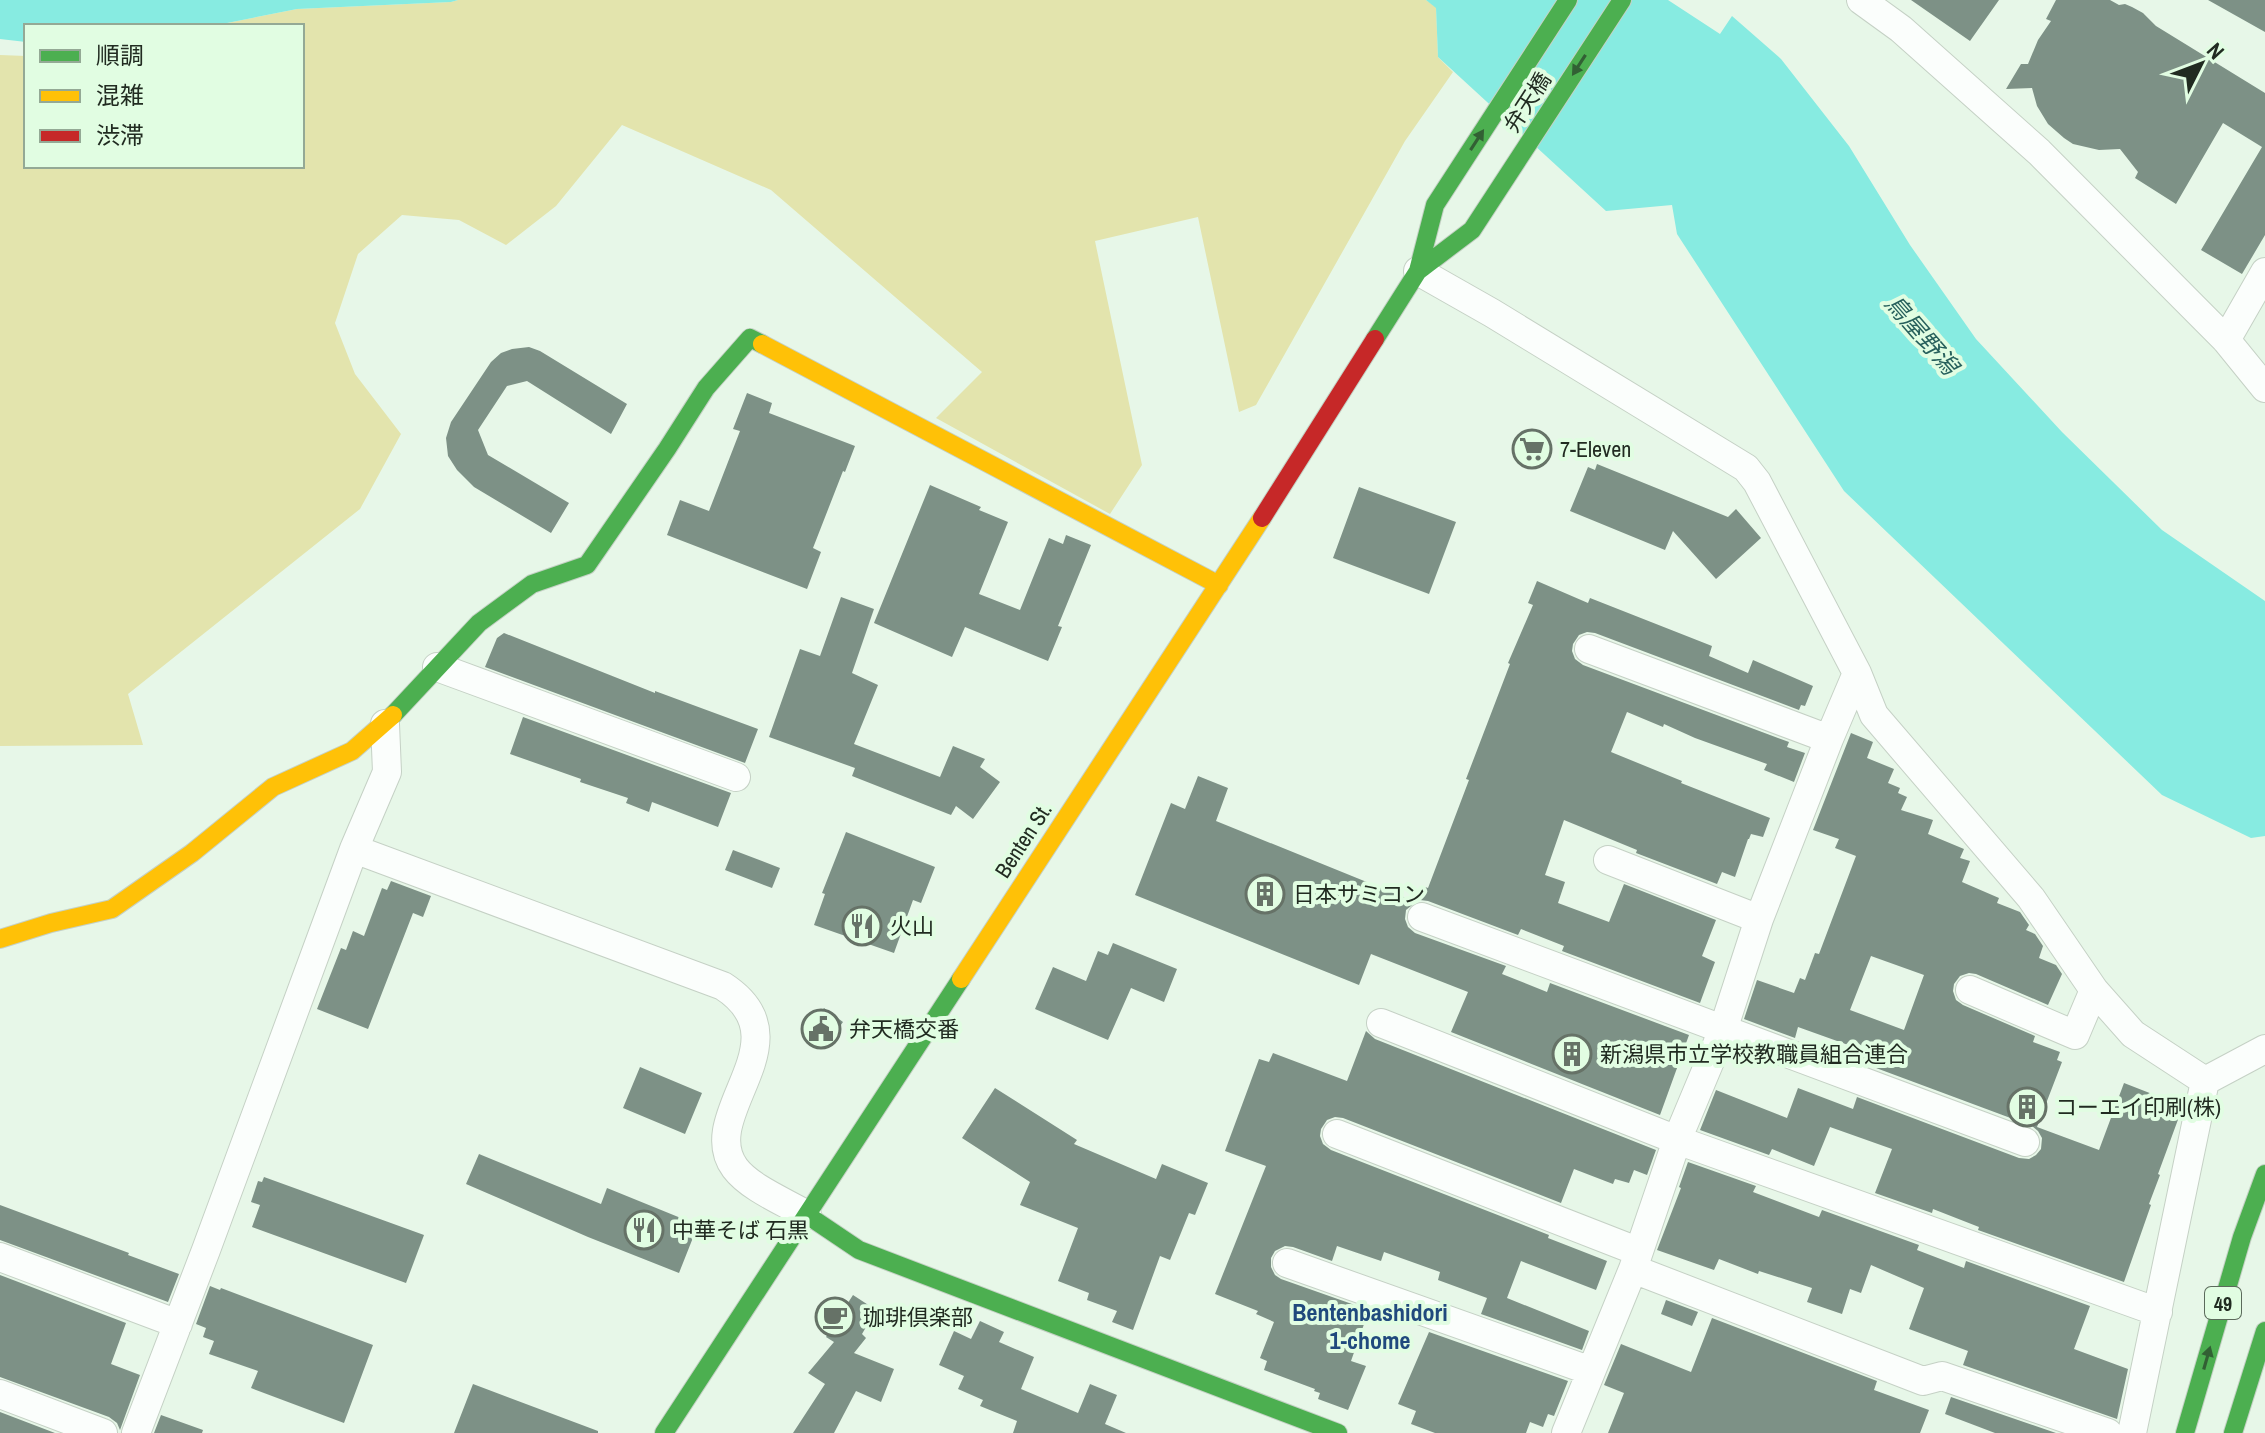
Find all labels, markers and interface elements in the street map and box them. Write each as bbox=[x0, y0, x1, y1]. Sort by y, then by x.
legend bbox=[24, 24, 304, 168]
north arrow bbox=[2161, 24, 2241, 104]
text: N bbox=[2200, 36, 2231, 65]
text: 順調 bbox=[96, 39, 144, 71]
one-way arrow bbox=[1572, 55, 1587, 76]
street label: 弁天橋 bbox=[1496, 66, 1558, 138]
text: 混雑 bbox=[96, 79, 144, 111]
text: 渋滞 bbox=[96, 119, 144, 151]
one-way arrow bbox=[1469, 129, 1484, 150]
water label: 鳥屋野潟 bbox=[1878, 287, 1968, 383]
supermarket icon: 7-Eleven bbox=[1511, 428, 1553, 470]
place label: 7-Eleven bbox=[1560, 434, 1631, 464]
street label: Benten St. bbox=[987, 796, 1059, 884]
building icon: 日本サミコン bbox=[1244, 873, 1286, 915]
place label: 日本サミコン bbox=[1293, 879, 1425, 909]
restaurant icon: 火山 bbox=[841, 905, 883, 947]
place label: 火山 bbox=[890, 911, 934, 941]
public building icon: 弁天橋交番 bbox=[800, 1008, 842, 1050]
place label: 弁天橋交番 bbox=[849, 1014, 959, 1044]
building icon: 新潟県市立学校教職員組合連合 bbox=[1551, 1033, 1593, 1075]
place label: 新潟県市立学校教職員組合連合 bbox=[1600, 1039, 1908, 1069]
building icon: コーエイ印刷(株) bbox=[2006, 1086, 2048, 1128]
place label: コーエイ印刷(株) bbox=[2055, 1092, 2221, 1122]
restaurant icon: 中華そば 石黒 bbox=[623, 1209, 665, 1251]
place label: 中華そば 石黒 bbox=[672, 1215, 809, 1245]
road number: 49 bbox=[2205, 1287, 2241, 1319]
cafe icon: 珈琲倶楽部 bbox=[814, 1296, 856, 1338]
district label: Bentenbashidori 1-chome bbox=[1292, 1296, 1448, 1356]
place label: 珈琲倶楽部 bbox=[863, 1302, 973, 1332]
one-way arrow bbox=[2201, 1346, 2214, 1370]

